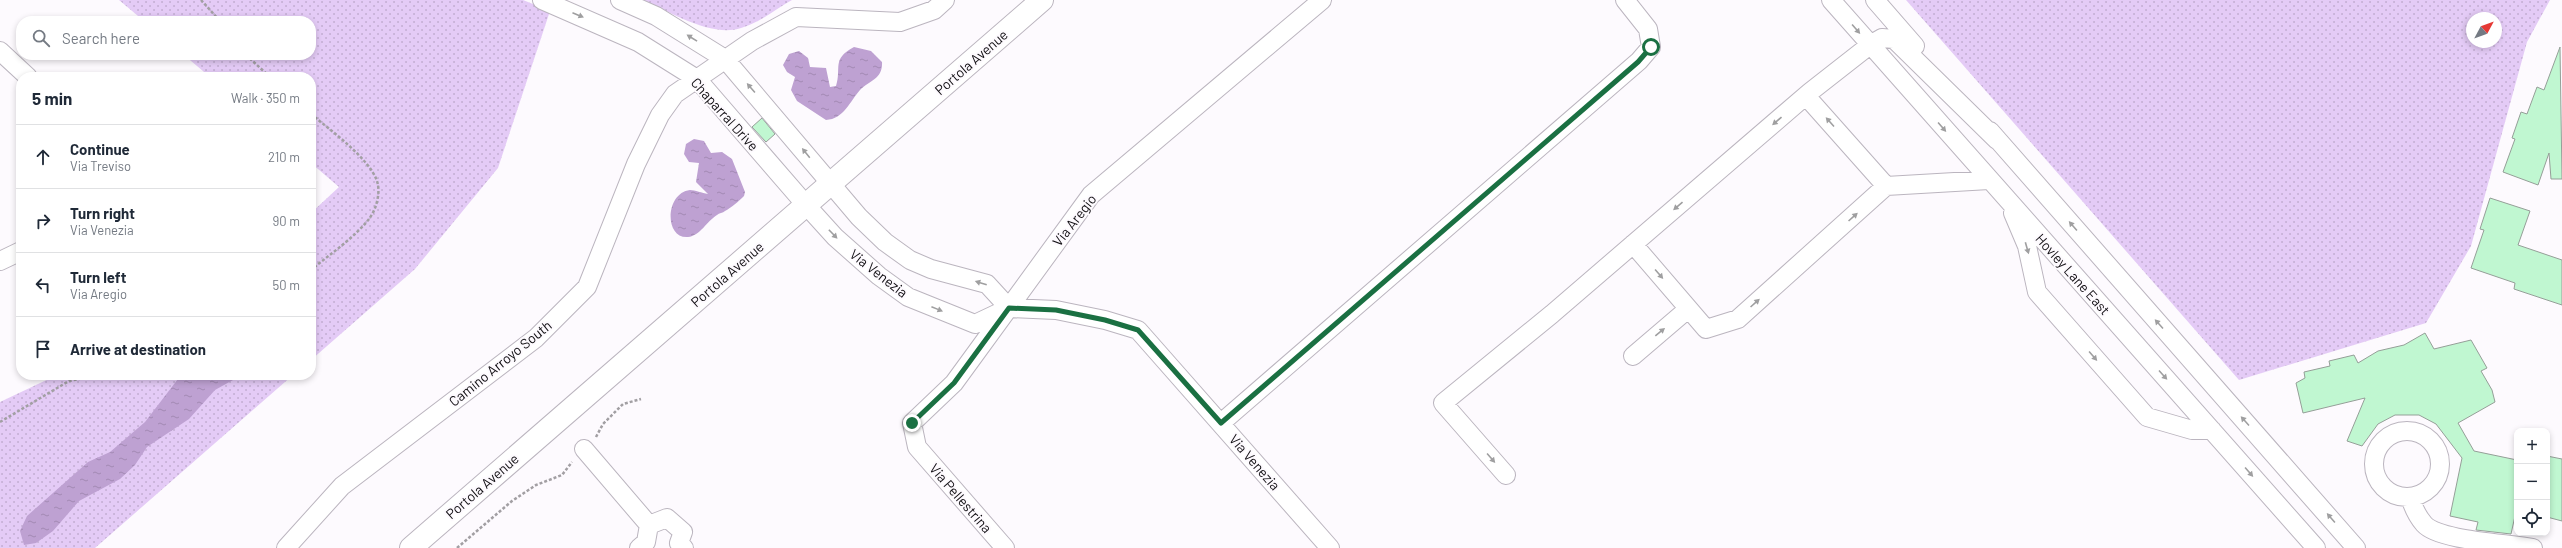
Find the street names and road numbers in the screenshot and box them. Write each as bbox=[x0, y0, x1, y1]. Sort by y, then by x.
street label: Portola Avenue bbox=[931, 26, 1011, 98]
street label: Chaparral Drive bbox=[688, 74, 762, 154]
street label: Via Aregio bbox=[1048, 191, 1100, 249]
street label: Hovley Lane East bbox=[2032, 230, 2114, 318]
street label: Portola Avenue bbox=[687, 238, 767, 310]
street label: Via Venezia bbox=[847, 245, 911, 301]
street label: Camino Arroyo South bbox=[445, 316, 555, 410]
street label: Via Venezia bbox=[1226, 431, 1284, 493]
street label: Portola Avenue bbox=[442, 450, 522, 522]
street label: Via Pellestrina bbox=[926, 460, 996, 536]

